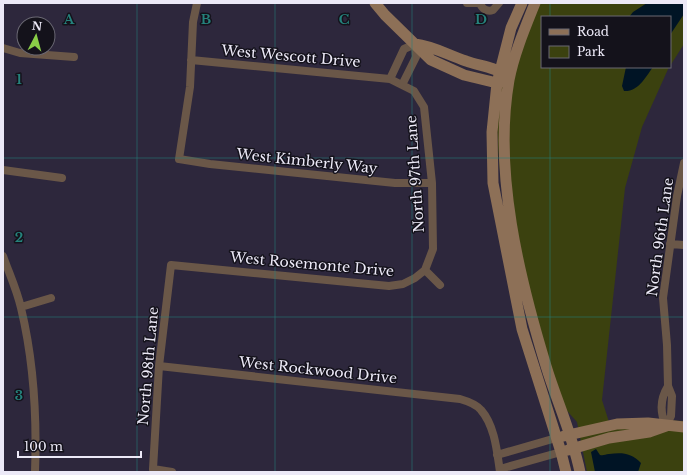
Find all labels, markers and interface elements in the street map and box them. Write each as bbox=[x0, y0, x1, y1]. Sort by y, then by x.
text: A bbox=[63, 11, 75, 28]
text: B bbox=[201, 11, 211, 28]
text: C bbox=[339, 11, 350, 28]
text: D bbox=[475, 11, 487, 28]
north arrow bbox=[16, 16, 56, 56]
legend bbox=[541, 16, 671, 68]
text: N bbox=[31, 19, 44, 34]
text: Road bbox=[577, 24, 609, 39]
street label: West Wescott Drive bbox=[220, 41, 361, 71]
text: Park bbox=[577, 44, 605, 59]
text: 1 bbox=[16, 71, 22, 88]
street label: North 97th Lane bbox=[402, 115, 428, 233]
street label: West Kimberly Way bbox=[235, 145, 378, 177]
street label: North 96th Lane bbox=[643, 177, 677, 297]
text: 2 bbox=[15, 229, 23, 246]
street label: West Rosemonte Drive bbox=[228, 248, 395, 280]
street label: North 98th Lane bbox=[134, 306, 162, 426]
street label: West Rockwood Drive bbox=[237, 353, 398, 387]
text: 3 bbox=[15, 387, 23, 404]
scale bar bbox=[18, 433, 141, 459]
text: 100 m bbox=[24, 439, 63, 454]

